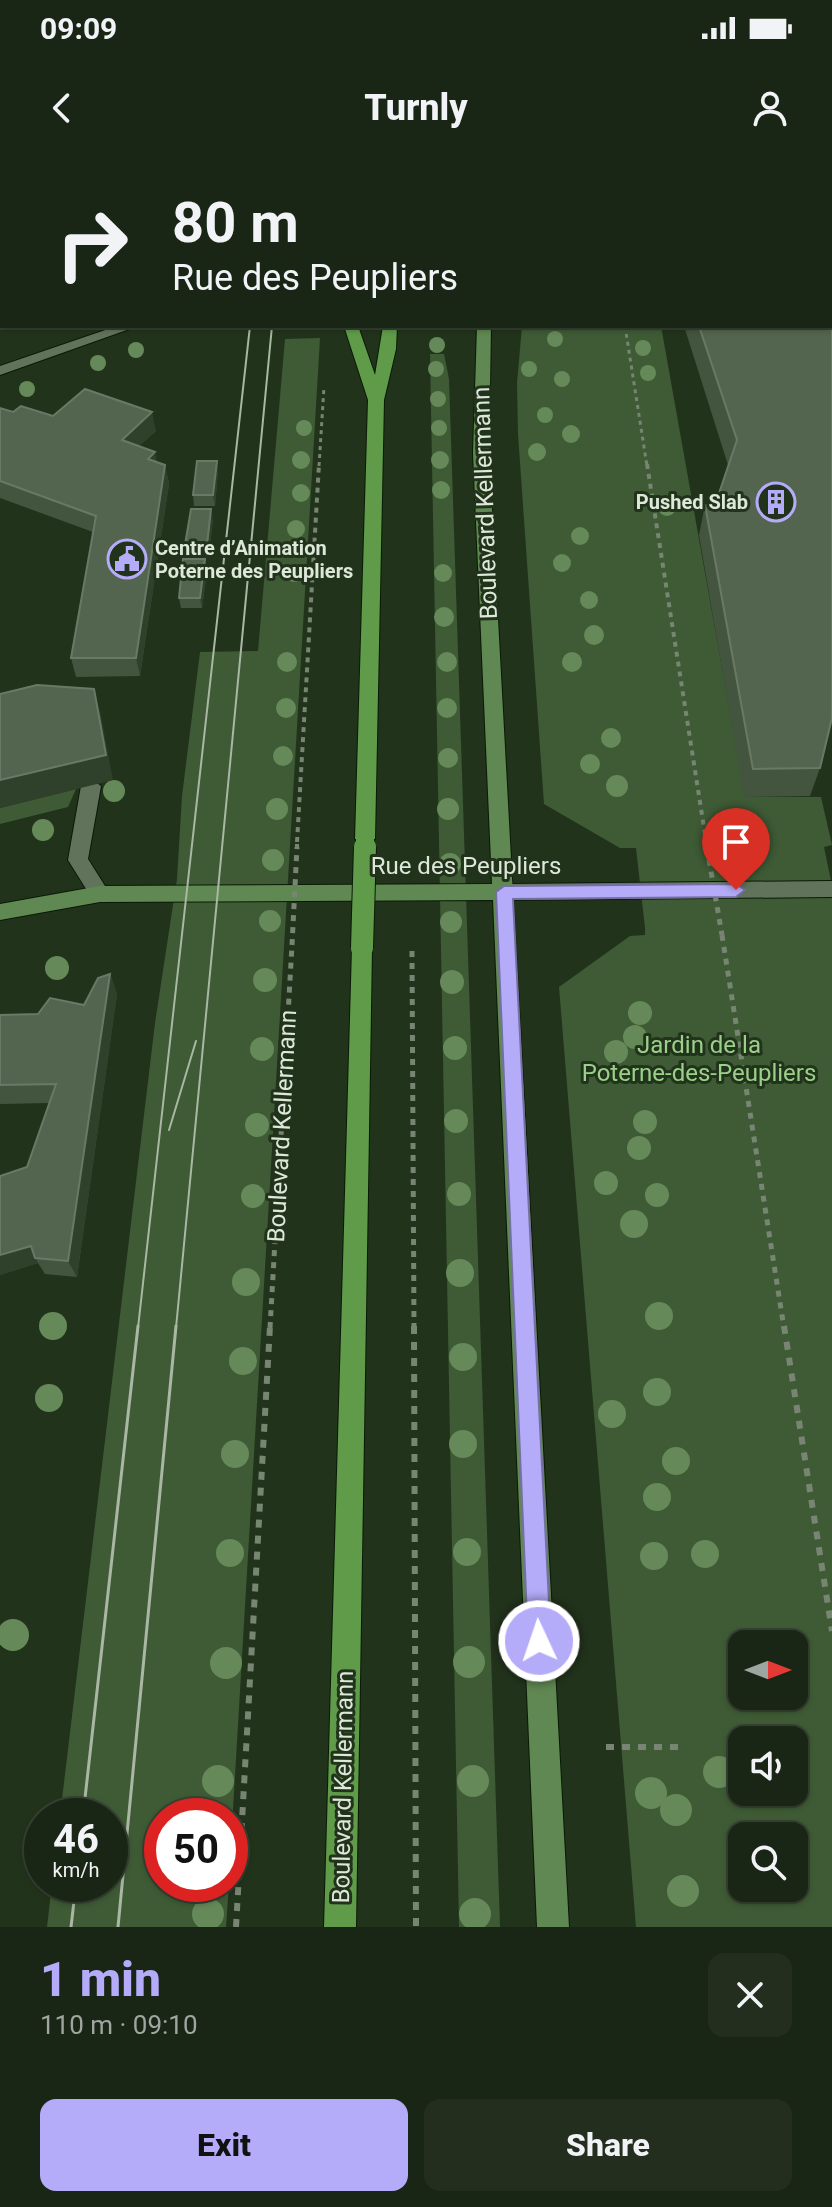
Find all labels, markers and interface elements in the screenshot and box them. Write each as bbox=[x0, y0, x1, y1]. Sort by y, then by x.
text: 09:09 bbox=[40, 11, 117, 46]
icon: back bbox=[40, 86, 84, 130]
icon: person bbox=[748, 86, 792, 130]
text: Turnly bbox=[364, 87, 468, 129]
text: 80 m bbox=[172, 190, 299, 256]
icon: right bbox=[40, 192, 144, 296]
text: Rue des Peupliers bbox=[172, 257, 458, 299]
street label: Boulevard Kellermann bbox=[467, 386, 503, 620]
building icon: Pushed Slab bbox=[755, 481, 797, 523]
place label: Pushed Slab bbox=[636, 490, 748, 514]
place label: Centre d’Animation Poterne des Peupliers bbox=[155, 536, 353, 583]
public building icon: Centre d’Animation Poterne des Peupliers bbox=[106, 538, 148, 580]
pin bbox=[702, 808, 770, 890]
icon: arrive bbox=[714, 820, 758, 864]
street label: Rue des Peupliers bbox=[371, 852, 561, 880]
street label: Boulevard Kellermann bbox=[262, 1009, 302, 1243]
park label: Jardin de la Poterne-des-Peupliers bbox=[582, 1031, 816, 1087]
position arrow bbox=[497, 1599, 581, 1683]
north arrow bbox=[728, 1630, 808, 1710]
map controls bbox=[728, 1630, 808, 1902]
street label: Boulevard Kellermann bbox=[327, 1670, 359, 1904]
button: sound bbox=[728, 1726, 808, 1806]
speed limit sign: 50 bbox=[144, 1798, 248, 1902]
text: 46 bbox=[53, 1816, 99, 1863]
button: search bbox=[728, 1822, 808, 1902]
text: km/h bbox=[53, 1858, 99, 1882]
text: 1 min bbox=[40, 1951, 161, 2008]
button: close bbox=[708, 1953, 792, 2037]
text: 110 m · 09:10 bbox=[40, 2010, 198, 2040]
button: Exit bbox=[40, 2099, 408, 2191]
button: Share bbox=[424, 2099, 792, 2191]

